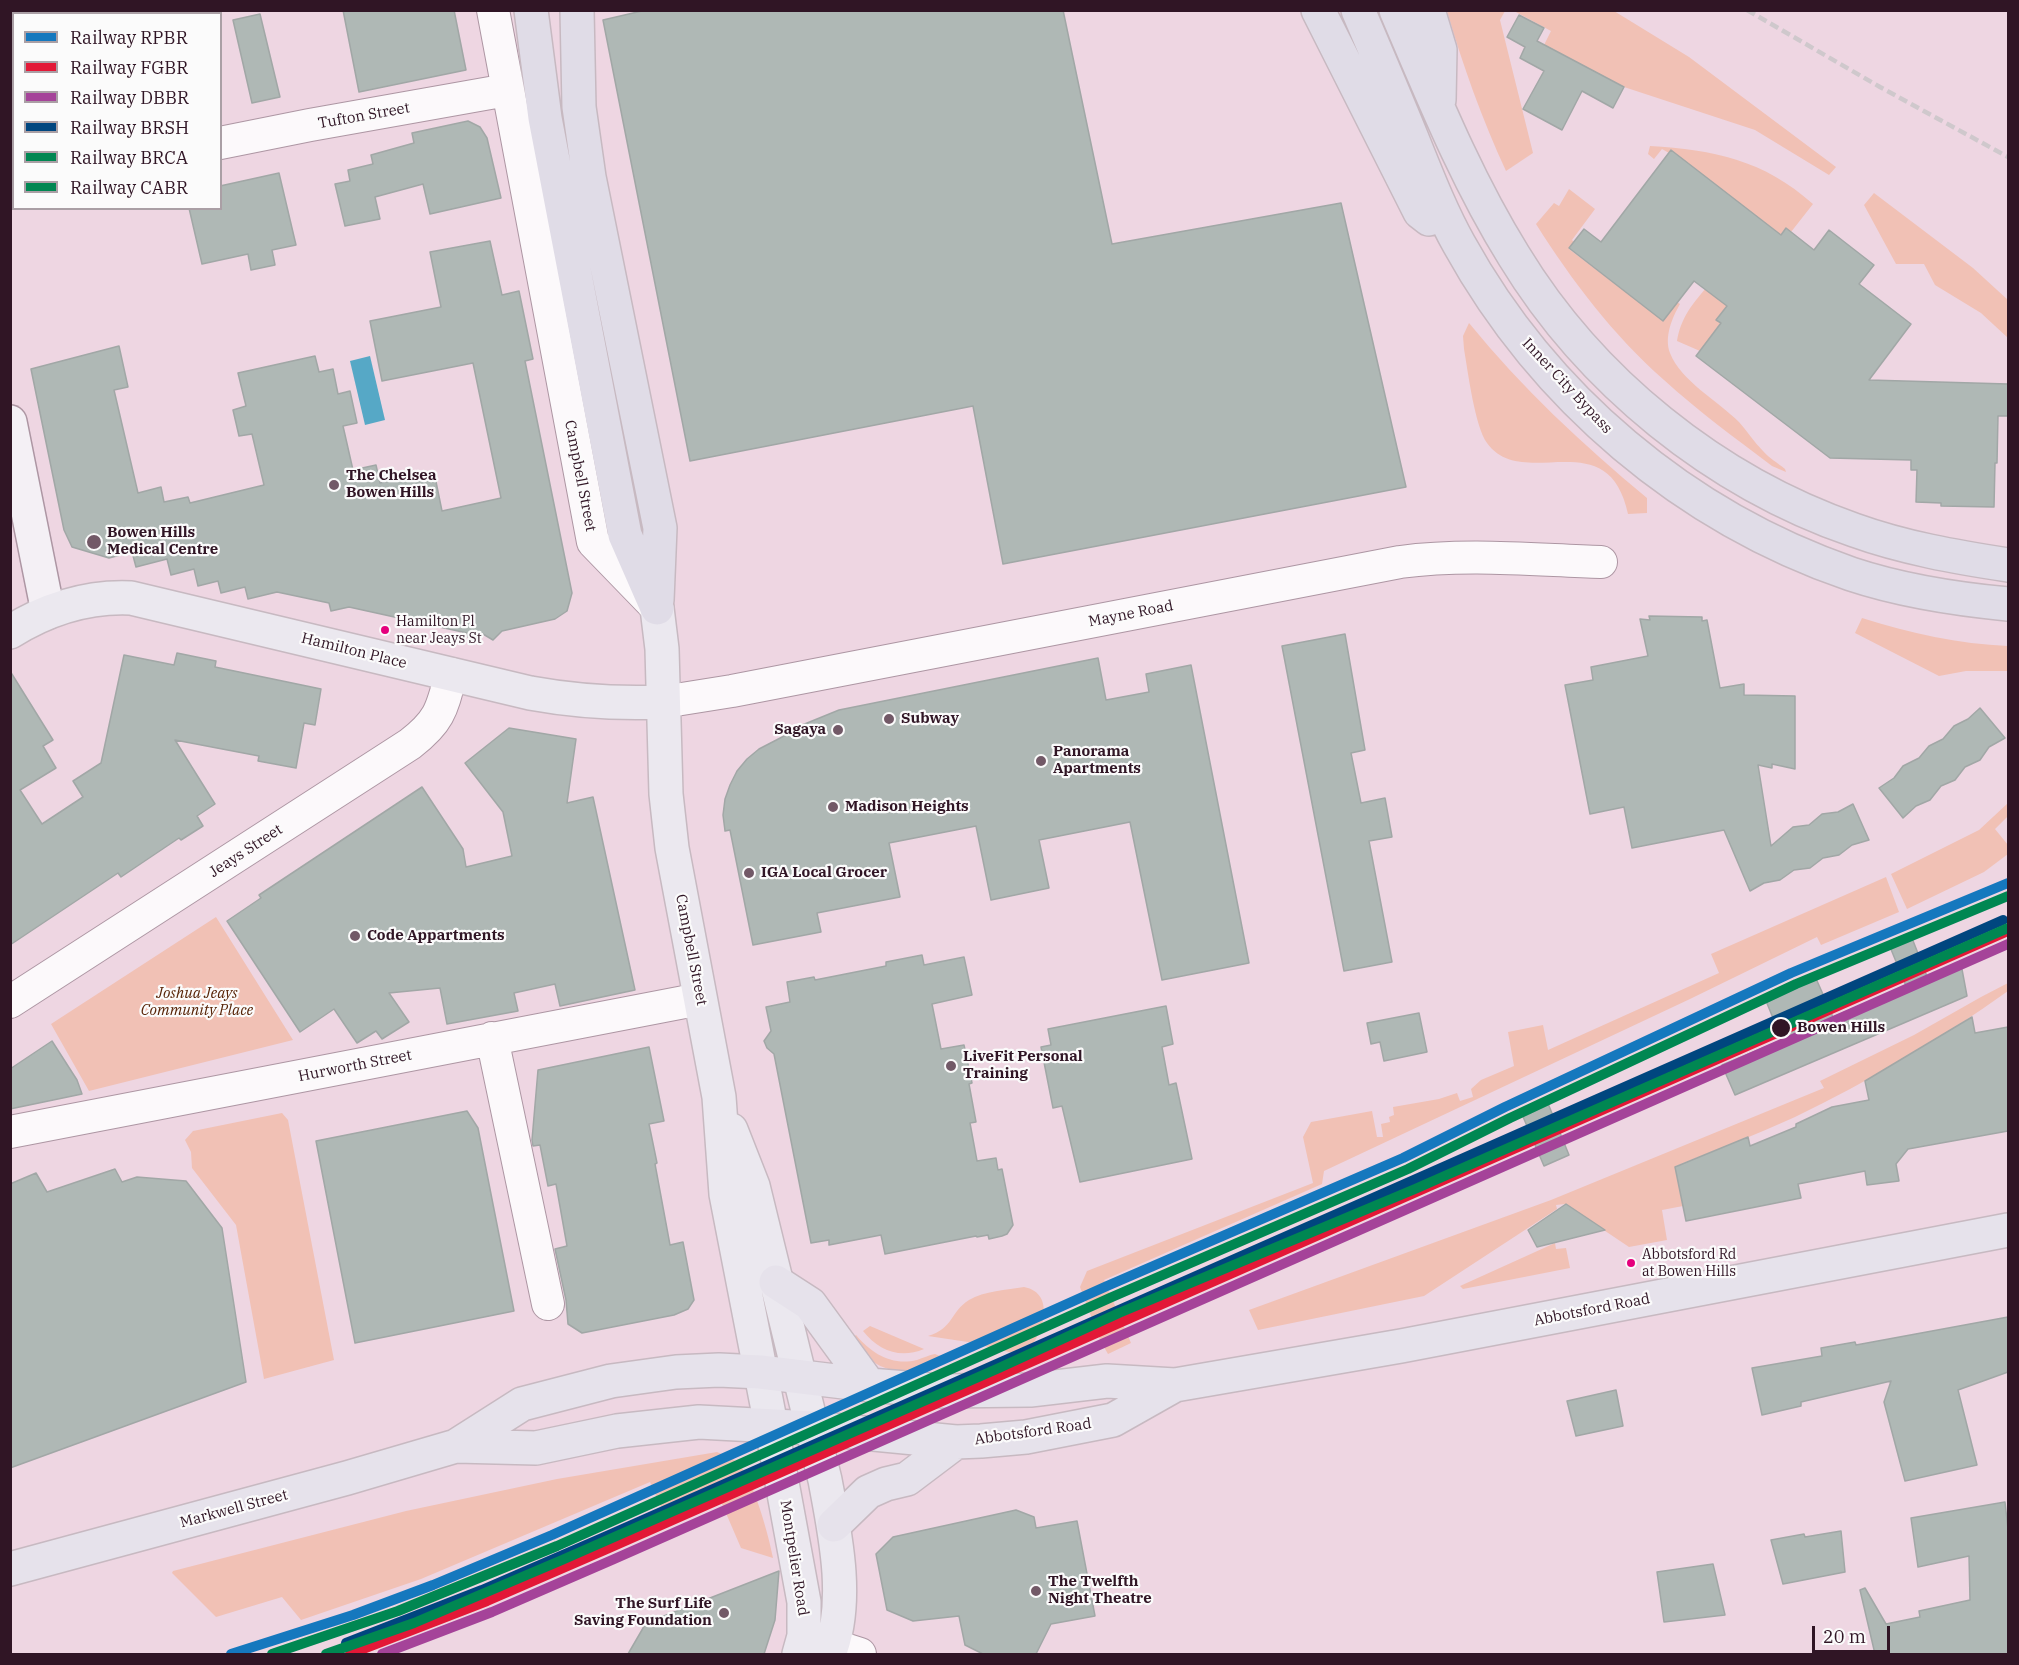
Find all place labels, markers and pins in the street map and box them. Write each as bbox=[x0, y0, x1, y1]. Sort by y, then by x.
place label: The Chelsea Bowen Hills bbox=[346, 467, 436, 502]
marker: The Chelsea Bowen Hills bbox=[327, 478, 341, 492]
place label: Bowen Hills Medical Centre bbox=[107, 524, 218, 559]
marker: Bowen Hills Medical Centre bbox=[85, 533, 103, 551]
place label: Hamilton Pl near Jeays St bbox=[396, 614, 482, 646]
marker: Hamilton Pl near Jeays St bbox=[379, 624, 391, 636]
place label: Subway bbox=[901, 710, 959, 728]
marker: Subway bbox=[882, 712, 896, 726]
place label: Sagaya bbox=[774, 721, 826, 739]
marker: Sagaya bbox=[831, 723, 845, 737]
place label: Panorama Apartments bbox=[1053, 743, 1141, 778]
marker: Panorama Apartments bbox=[1034, 754, 1048, 768]
place label: Madison Heights bbox=[845, 798, 969, 816]
marker: Madison Heights bbox=[826, 800, 840, 814]
place label: IGA Local Grocer bbox=[761, 864, 887, 882]
marker: IGA Local Grocer bbox=[742, 866, 756, 880]
place label: Code Appartments bbox=[367, 927, 505, 945]
marker: Code Appartments bbox=[348, 929, 362, 943]
marker: Bowen Hills bbox=[1770, 1017, 1792, 1039]
place label: Bowen Hills bbox=[1797, 1019, 1885, 1037]
place label: LiveFit Personal Training bbox=[963, 1048, 1083, 1083]
marker: LiveFit Personal Training bbox=[944, 1059, 958, 1073]
place label: Abbotsford Rd at Bowen Hills bbox=[1642, 1247, 1736, 1280]
marker: Abbotsford Rd at Bowen Hills bbox=[1625, 1257, 1637, 1269]
place label: The Twelfth Night Theatre bbox=[1048, 1573, 1152, 1608]
marker: The Twelfth Night Theatre bbox=[1029, 1584, 1043, 1598]
place label: The Surf Life Saving Foundation bbox=[574, 1595, 712, 1630]
marker: The Surf Life Saving Foundation bbox=[717, 1606, 731, 1620]

